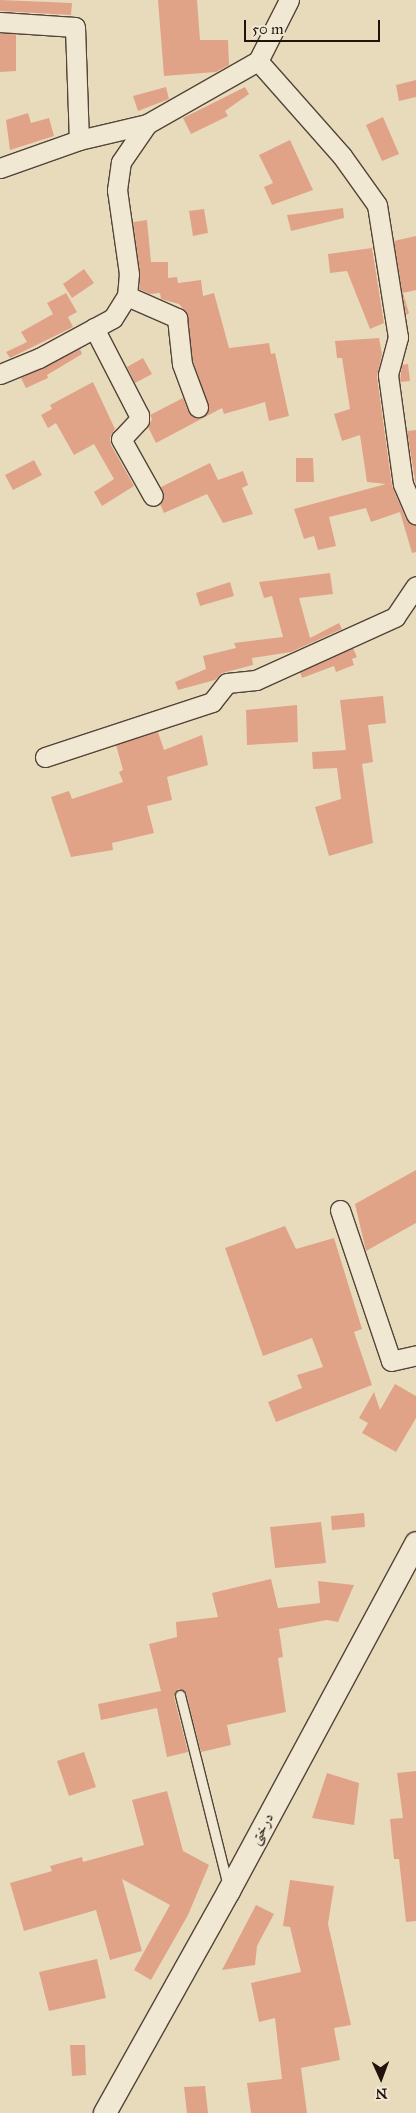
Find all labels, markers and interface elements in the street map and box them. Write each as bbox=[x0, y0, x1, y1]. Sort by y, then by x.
scale bar bbox=[246, 10, 382, 42]
text: 50 m bbox=[252, 20, 284, 38]
street label: درختی bbox=[246, 1810, 278, 1848]
north arrow bbox=[356, 2053, 406, 2103]
text: N bbox=[375, 2085, 388, 2102]

